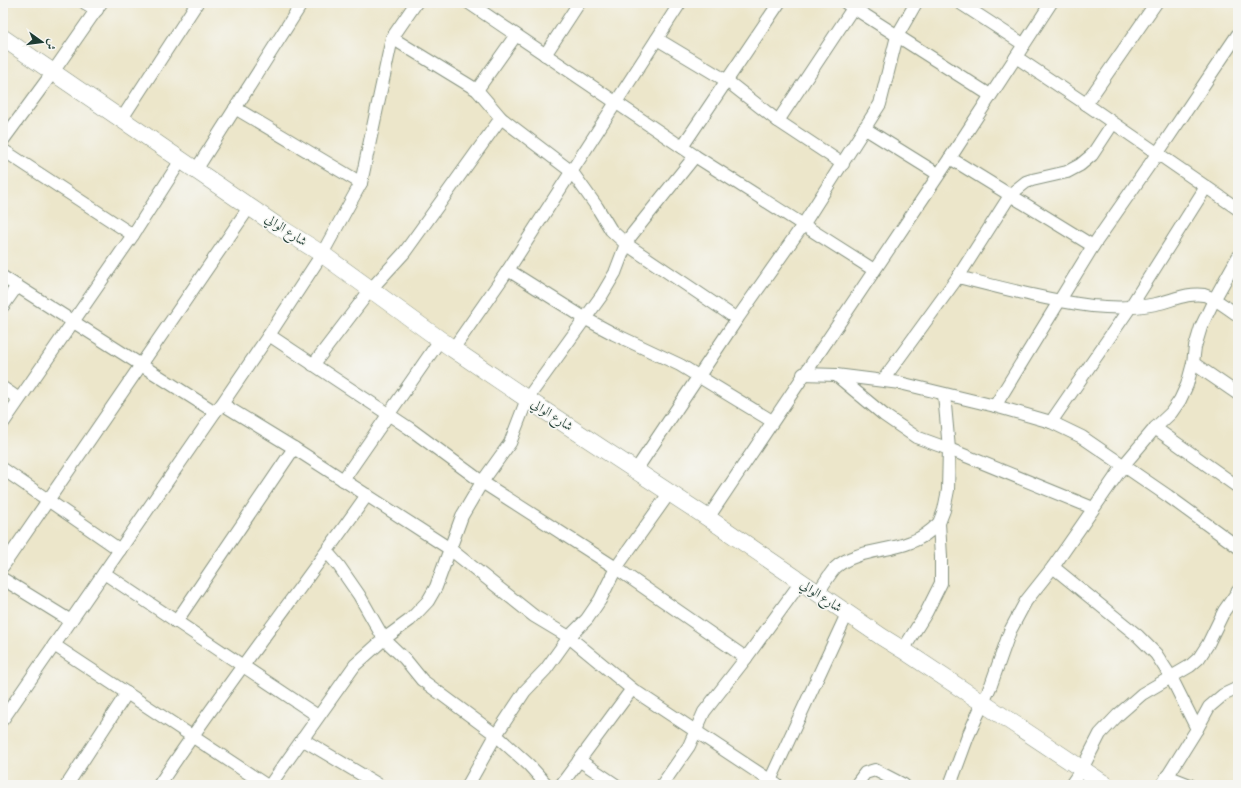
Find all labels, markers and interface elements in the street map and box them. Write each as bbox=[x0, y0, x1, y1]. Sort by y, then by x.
north arrow bbox=[22, 22, 62, 62]
text: ش bbox=[44, 37, 59, 51]
street label: شارع الوالي bbox=[260, 210, 310, 252]
street label: شارع الوالي bbox=[526, 395, 576, 437]
street label: شارع الوالي bbox=[795, 576, 845, 618]

